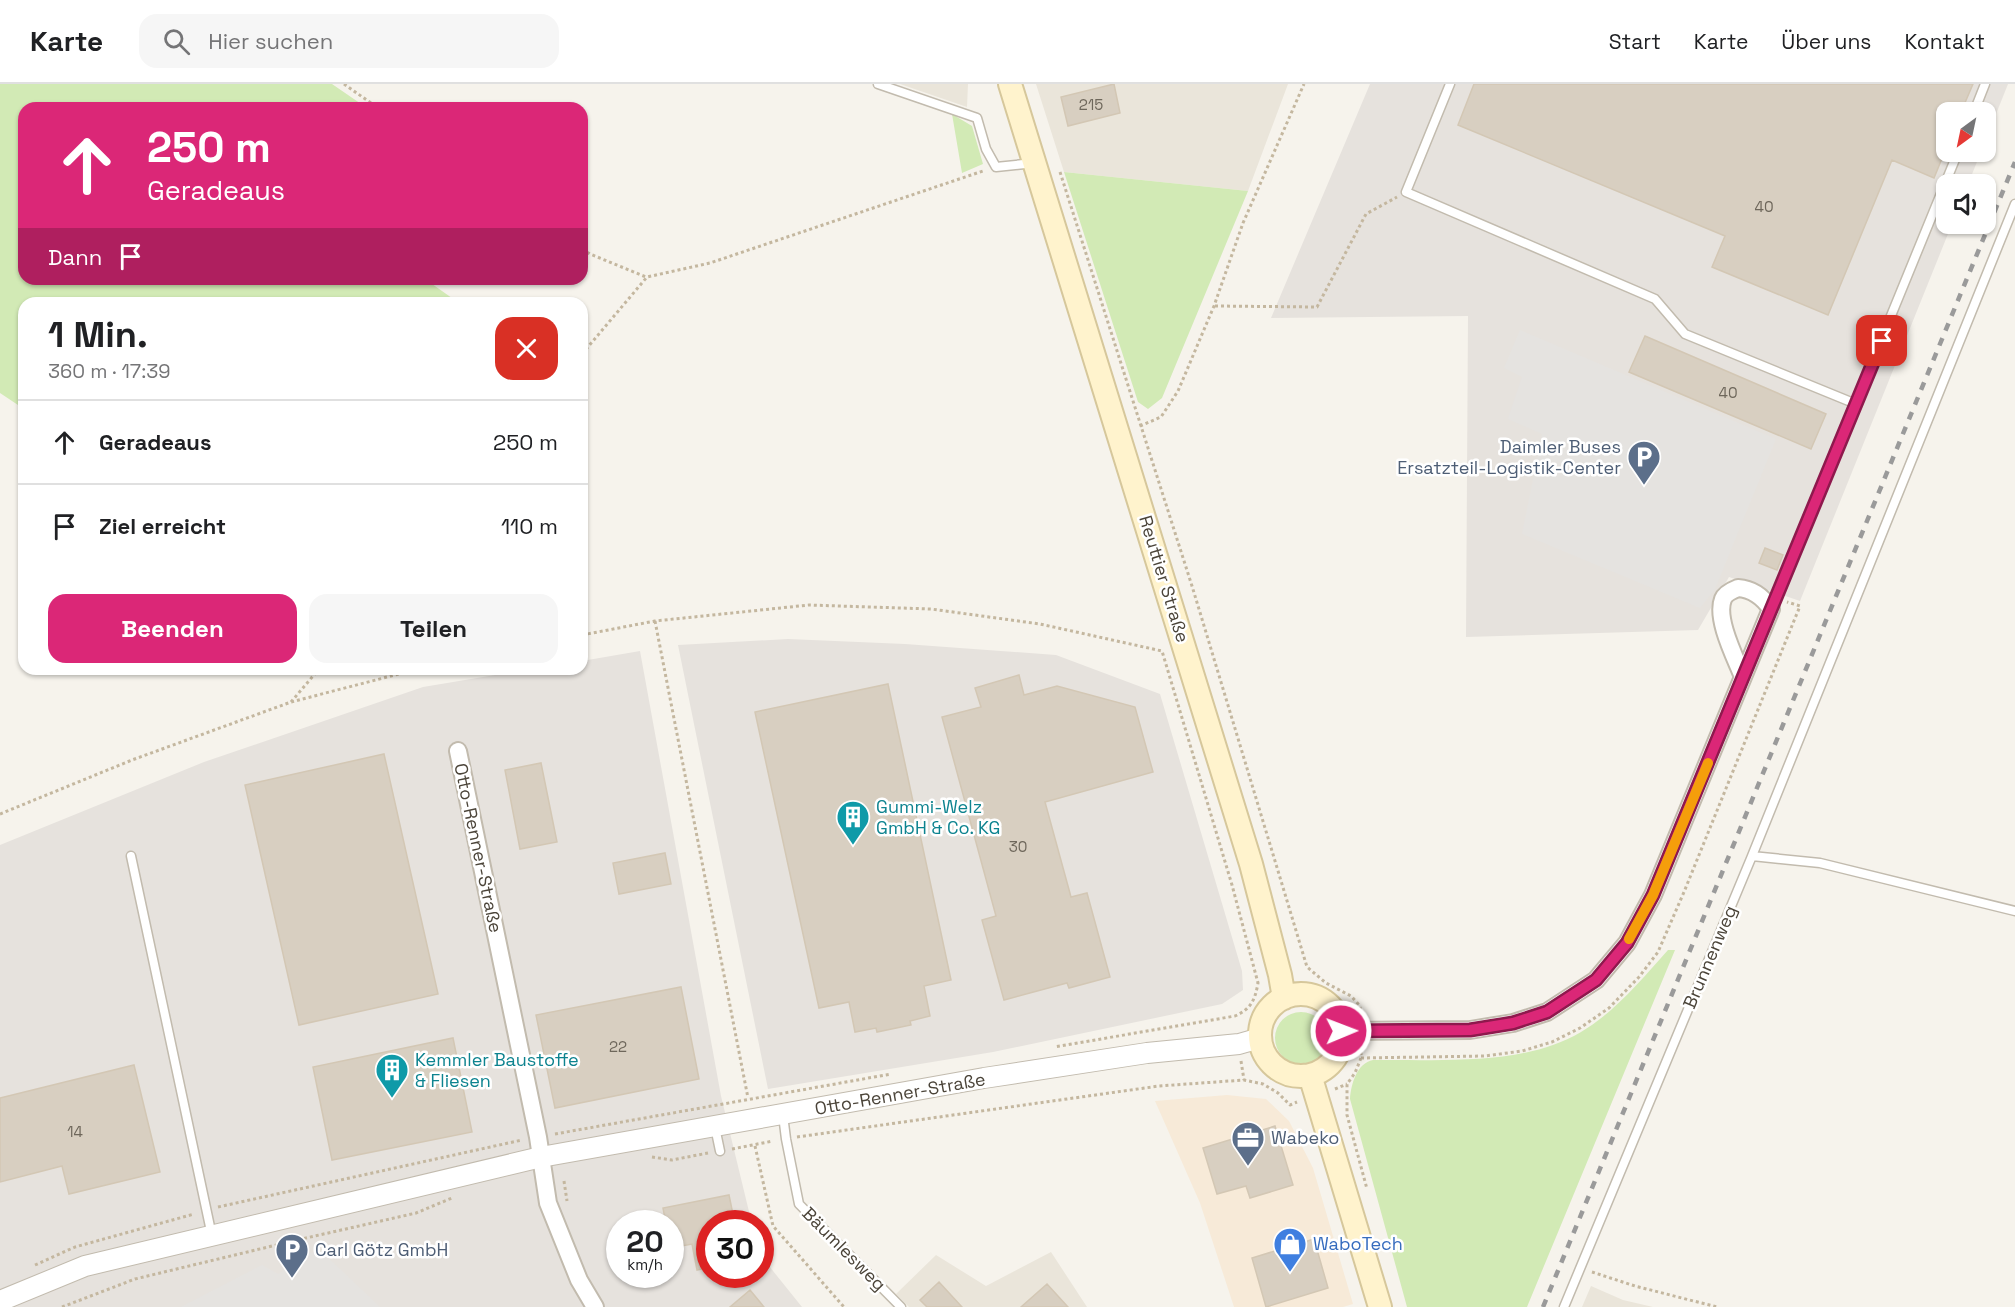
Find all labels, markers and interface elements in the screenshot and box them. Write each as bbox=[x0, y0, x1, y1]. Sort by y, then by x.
search box bbox=[139, 14, 559, 68]
text: Karte bbox=[30, 23, 103, 59]
icon: search bbox=[160, 25, 193, 58]
text: Hier suchen bbox=[208, 27, 333, 55]
text: Start bbox=[1609, 28, 1661, 55]
text: Karte bbox=[1694, 28, 1748, 55]
text: Über uns bbox=[1781, 28, 1871, 55]
text: Kontakt bbox=[1904, 28, 1985, 55]
house number: 215 bbox=[1079, 95, 1103, 114]
north arrow bbox=[1936, 102, 1996, 162]
map controls bbox=[1936, 102, 1996, 234]
text: 250 m bbox=[147, 121, 271, 174]
icon: ahead bbox=[48, 126, 126, 204]
text: Geradeaus bbox=[147, 173, 285, 208]
button: sound bbox=[1936, 174, 1996, 234]
house number: 40 bbox=[1755, 197, 1774, 216]
icon: arrive bbox=[114, 240, 147, 273]
text: Dann bbox=[48, 243, 102, 271]
text: 1 Min. bbox=[48, 312, 148, 358]
pin bbox=[1856, 315, 1907, 366]
button: close bbox=[495, 317, 558, 380]
icon: arrive bbox=[1865, 324, 1898, 357]
text: 360 m · 17:39 bbox=[48, 358, 171, 384]
house number: 40 bbox=[1719, 383, 1738, 402]
icon: ahead bbox=[48, 426, 81, 459]
text: Geradeaus bbox=[99, 428, 211, 456]
text: 250 m bbox=[493, 428, 558, 456]
place label: Daimler Buses Ersatzteil-Logistik-Center bbox=[1397, 435, 1621, 479]
parking icon: Daimler Buses Ersatzteil-Logistik-Center bbox=[1626, 439, 1662, 486]
icon: arrive bbox=[48, 510, 81, 543]
text: Ziel erreicht bbox=[99, 512, 226, 540]
text: 110 m bbox=[501, 512, 558, 540]
street label: Reuttier Straße bbox=[1134, 513, 1195, 645]
button: Beenden bbox=[48, 594, 297, 663]
button: Teilen bbox=[309, 594, 558, 663]
street label: Otto-Renner-Straße bbox=[449, 761, 508, 935]
place label: Gummi-Welz GmbH & Co. KG bbox=[876, 795, 1000, 839]
building icon: Gummi-Welz GmbH & Co. KG bbox=[835, 799, 871, 846]
house number: 30 bbox=[1009, 837, 1027, 856]
street label: Brunnenweg bbox=[1677, 902, 1742, 1012]
position arrow bbox=[1309, 999, 1373, 1063]
house number: 22 bbox=[609, 1037, 627, 1056]
place label: Kemmler Baustoffe & Fliesen bbox=[415, 1048, 579, 1092]
building icon: Kemmler Baustoffe & Fliesen bbox=[374, 1052, 410, 1099]
street label: Otto-Renner-Straße bbox=[813, 1067, 987, 1120]
office icon: Wabeko bbox=[1230, 1120, 1266, 1167]
house number: 14 bbox=[67, 1122, 83, 1141]
place label: Wabeko bbox=[1271, 1126, 1340, 1149]
street label: Bäumlesweg bbox=[798, 1202, 891, 1295]
speed limit sign: 30 bbox=[696, 1210, 774, 1288]
text: 20 bbox=[626, 1222, 664, 1261]
shop icon: WaboTech bbox=[1272, 1226, 1308, 1273]
parking icon: Carl Götz GmbH bbox=[274, 1232, 310, 1279]
place label: WaboTech bbox=[1313, 1232, 1403, 1255]
place label: Carl Götz GmbH bbox=[315, 1238, 448, 1261]
text: km/h bbox=[627, 1255, 663, 1274]

